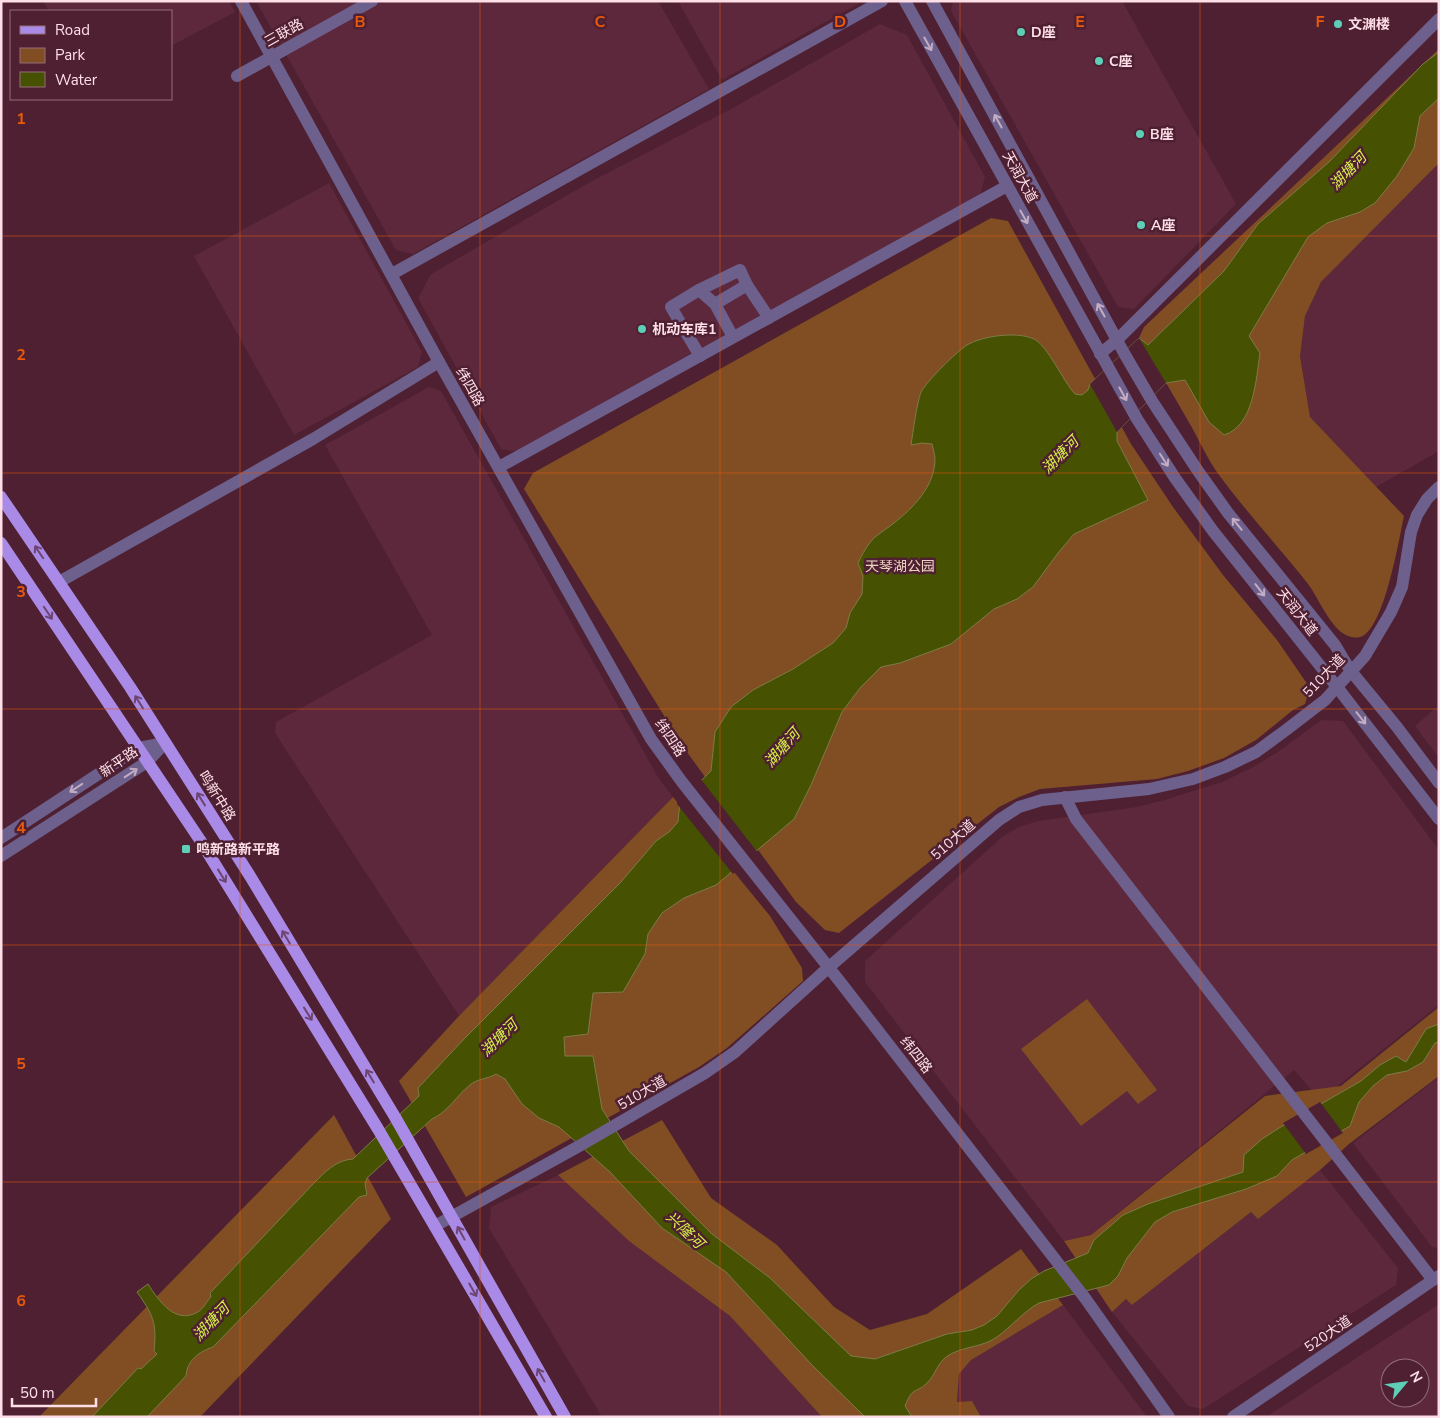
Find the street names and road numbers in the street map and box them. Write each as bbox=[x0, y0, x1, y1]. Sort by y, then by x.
street label: 三联路 bbox=[261, 15, 307, 51]
street label: 天润大道 bbox=[998, 148, 1042, 206]
street label: 纬四路 bbox=[451, 364, 489, 410]
street label: 天润大道 bbox=[1272, 584, 1322, 640]
street label: 510大道 bbox=[1299, 650, 1349, 702]
street label: 纬四路 bbox=[650, 715, 690, 761]
street label: 新平路 bbox=[96, 742, 142, 782]
street label: 鸣新中路 bbox=[194, 767, 240, 825]
street label: 510大道 bbox=[927, 815, 979, 865]
street label: 纬四路 bbox=[896, 1033, 936, 1077]
street label: 510大道 bbox=[614, 1071, 670, 1115]
street label: 520大道 bbox=[1301, 1311, 1355, 1357]

